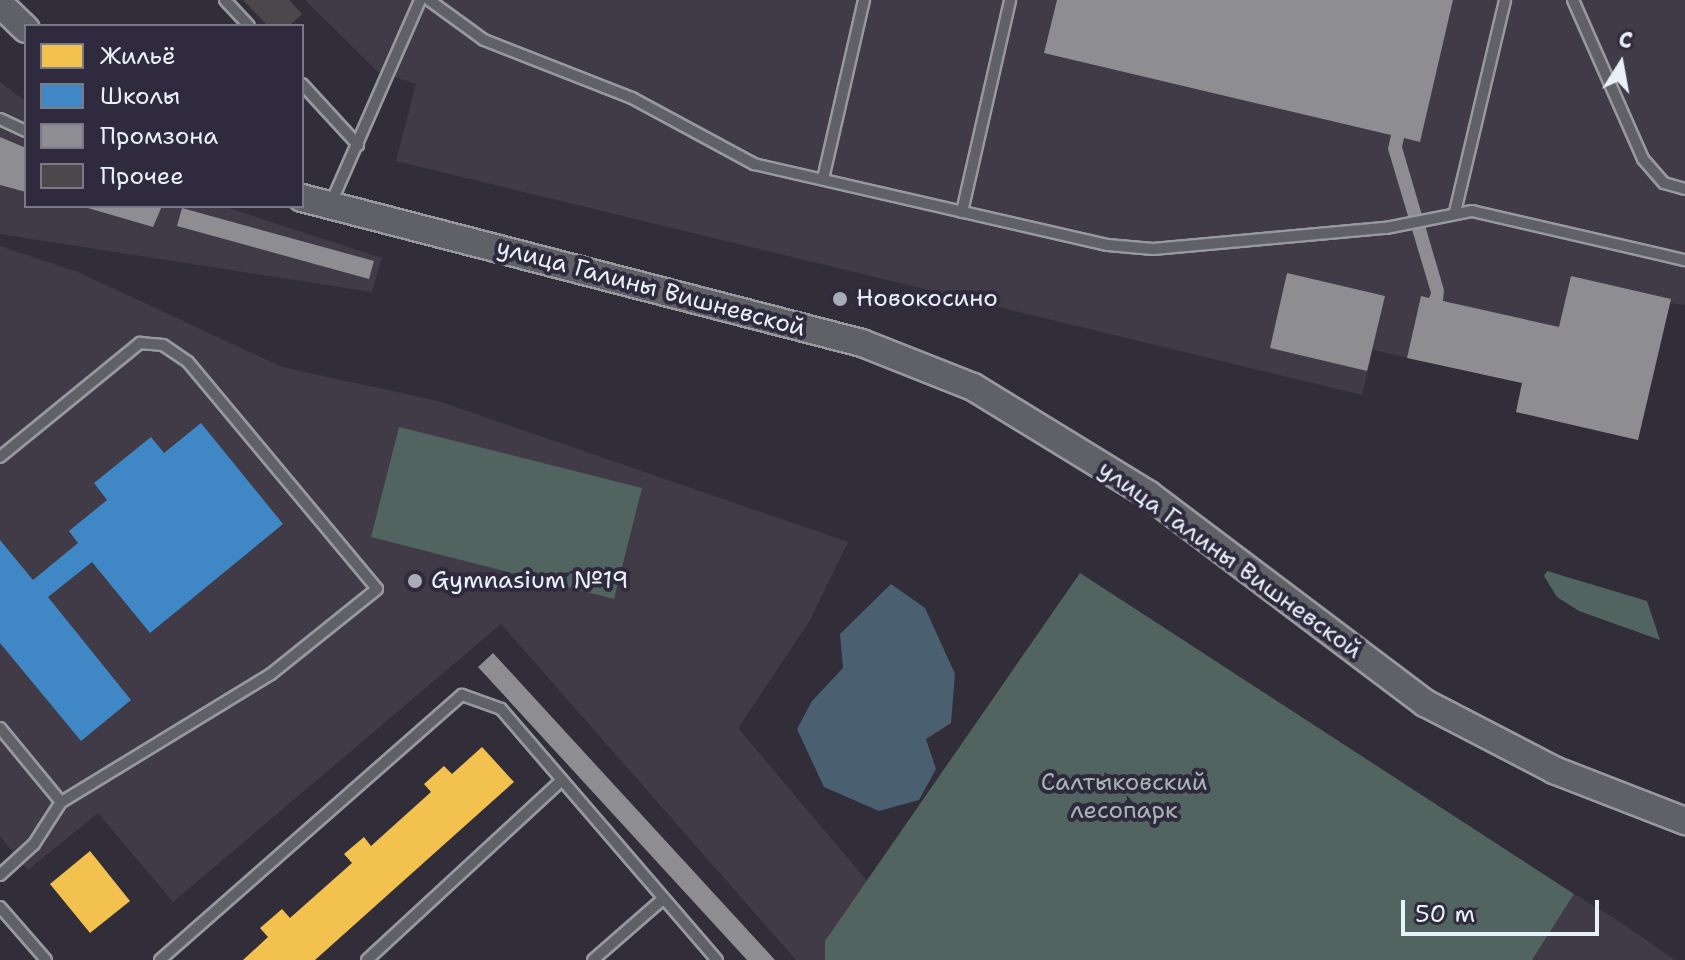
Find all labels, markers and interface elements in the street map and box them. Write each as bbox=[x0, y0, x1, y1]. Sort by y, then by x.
legend bbox=[24, 24, 304, 208]
north arrow bbox=[1581, 24, 1661, 104]
text: С bbox=[1616, 24, 1635, 55]
text: Жильё bbox=[100, 40, 176, 72]
text: Школы bbox=[100, 80, 180, 112]
text: Промзона bbox=[100, 120, 218, 152]
text: Прочее bbox=[100, 160, 184, 192]
street label: улица Галины Вишневской bbox=[493, 233, 809, 343]
place label: Новокосино bbox=[856, 285, 998, 313]
marker: Новокосино bbox=[831, 290, 849, 308]
street label: улица Галины Вишневской bbox=[1093, 455, 1367, 665]
place label: Gymnasium №19 bbox=[431, 567, 628, 595]
marker: Gymnasium №19 bbox=[406, 572, 424, 590]
park label: Салтыковский лесопарк bbox=[1041, 769, 1207, 825]
scale bar bbox=[1405, 884, 1603, 934]
text: 50 m bbox=[1415, 898, 1475, 930]

